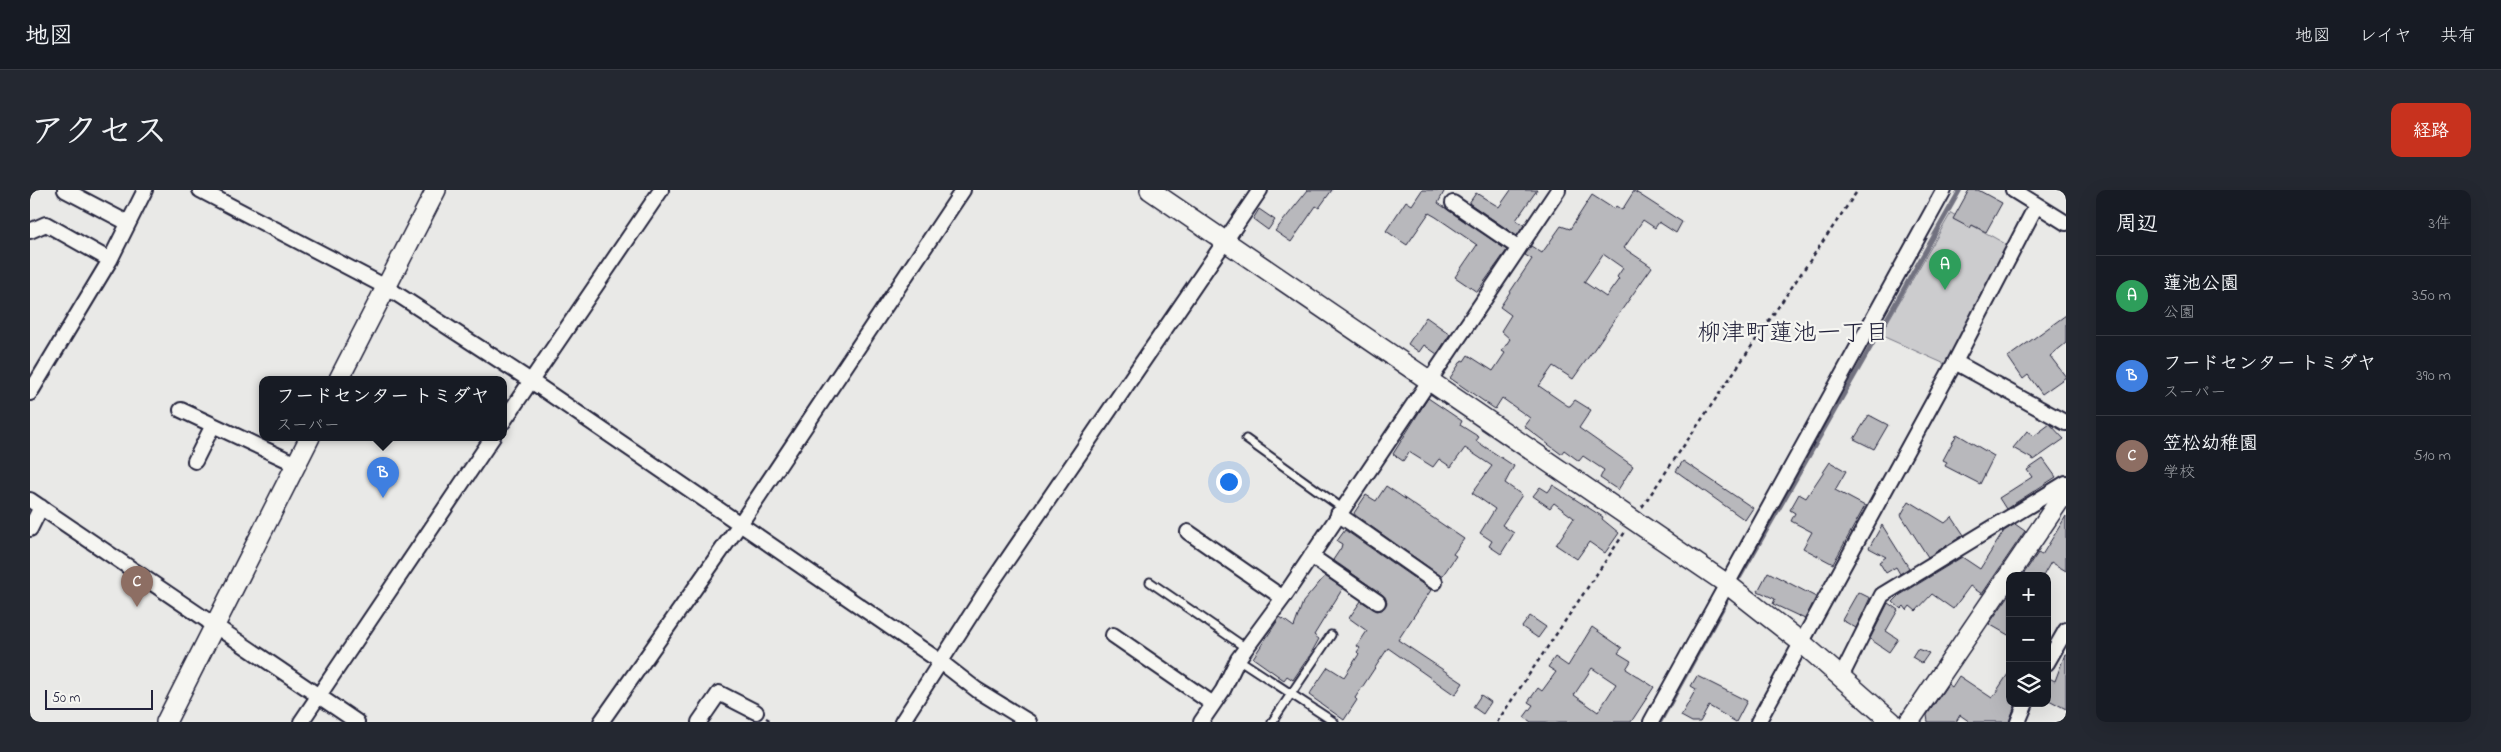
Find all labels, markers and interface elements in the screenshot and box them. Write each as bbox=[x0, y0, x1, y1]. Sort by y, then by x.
text: 地図 bbox=[25, 20, 73, 55]
text: 地図 bbox=[2295, 24, 2331, 50]
text: レイヤ bbox=[2359, 24, 2412, 50]
text: 共有 bbox=[2440, 24, 2476, 50]
button: 経路 bbox=[2391, 103, 2471, 157]
text: アクセス bbox=[30, 108, 168, 159]
text: 周辺 bbox=[2116, 210, 2158, 240]
text: 3件 bbox=[2428, 212, 2451, 236]
pin: A bbox=[1929, 249, 1961, 290]
text: 蓮池公園 bbox=[2163, 271, 2239, 298]
text: A bbox=[2127, 284, 2137, 308]
text: 350 m bbox=[2412, 284, 2451, 308]
text: 公園 bbox=[2163, 301, 2195, 325]
district label: 柳津町蓮池一丁目 bbox=[1697, 317, 1889, 352]
text: フードセンター トミダヤ bbox=[2163, 351, 2376, 378]
text: B bbox=[2127, 364, 2137, 388]
text: 390 m bbox=[2416, 364, 2451, 388]
popup bbox=[259, 376, 507, 441]
text: スーパー bbox=[2163, 381, 2226, 405]
text: フードセンター トミダヤ bbox=[276, 384, 490, 411]
text: スーパー bbox=[276, 414, 340, 438]
text: 笠松幼稚園 bbox=[2163, 431, 2258, 458]
text: C bbox=[2128, 444, 2136, 468]
text: 510 m bbox=[2413, 444, 2451, 468]
pin: B bbox=[367, 457, 399, 498]
text: 学校 bbox=[2163, 461, 2195, 485]
your location bbox=[1216, 469, 1242, 495]
pin: C bbox=[121, 566, 153, 607]
map controls bbox=[2006, 572, 2051, 707]
button: + bbox=[2006, 572, 2051, 617]
button: − bbox=[2006, 617, 2051, 662]
button: layers bbox=[2006, 662, 2051, 707]
scale bar bbox=[45, 687, 152, 710]
text: 50 m bbox=[52, 688, 80, 709]

